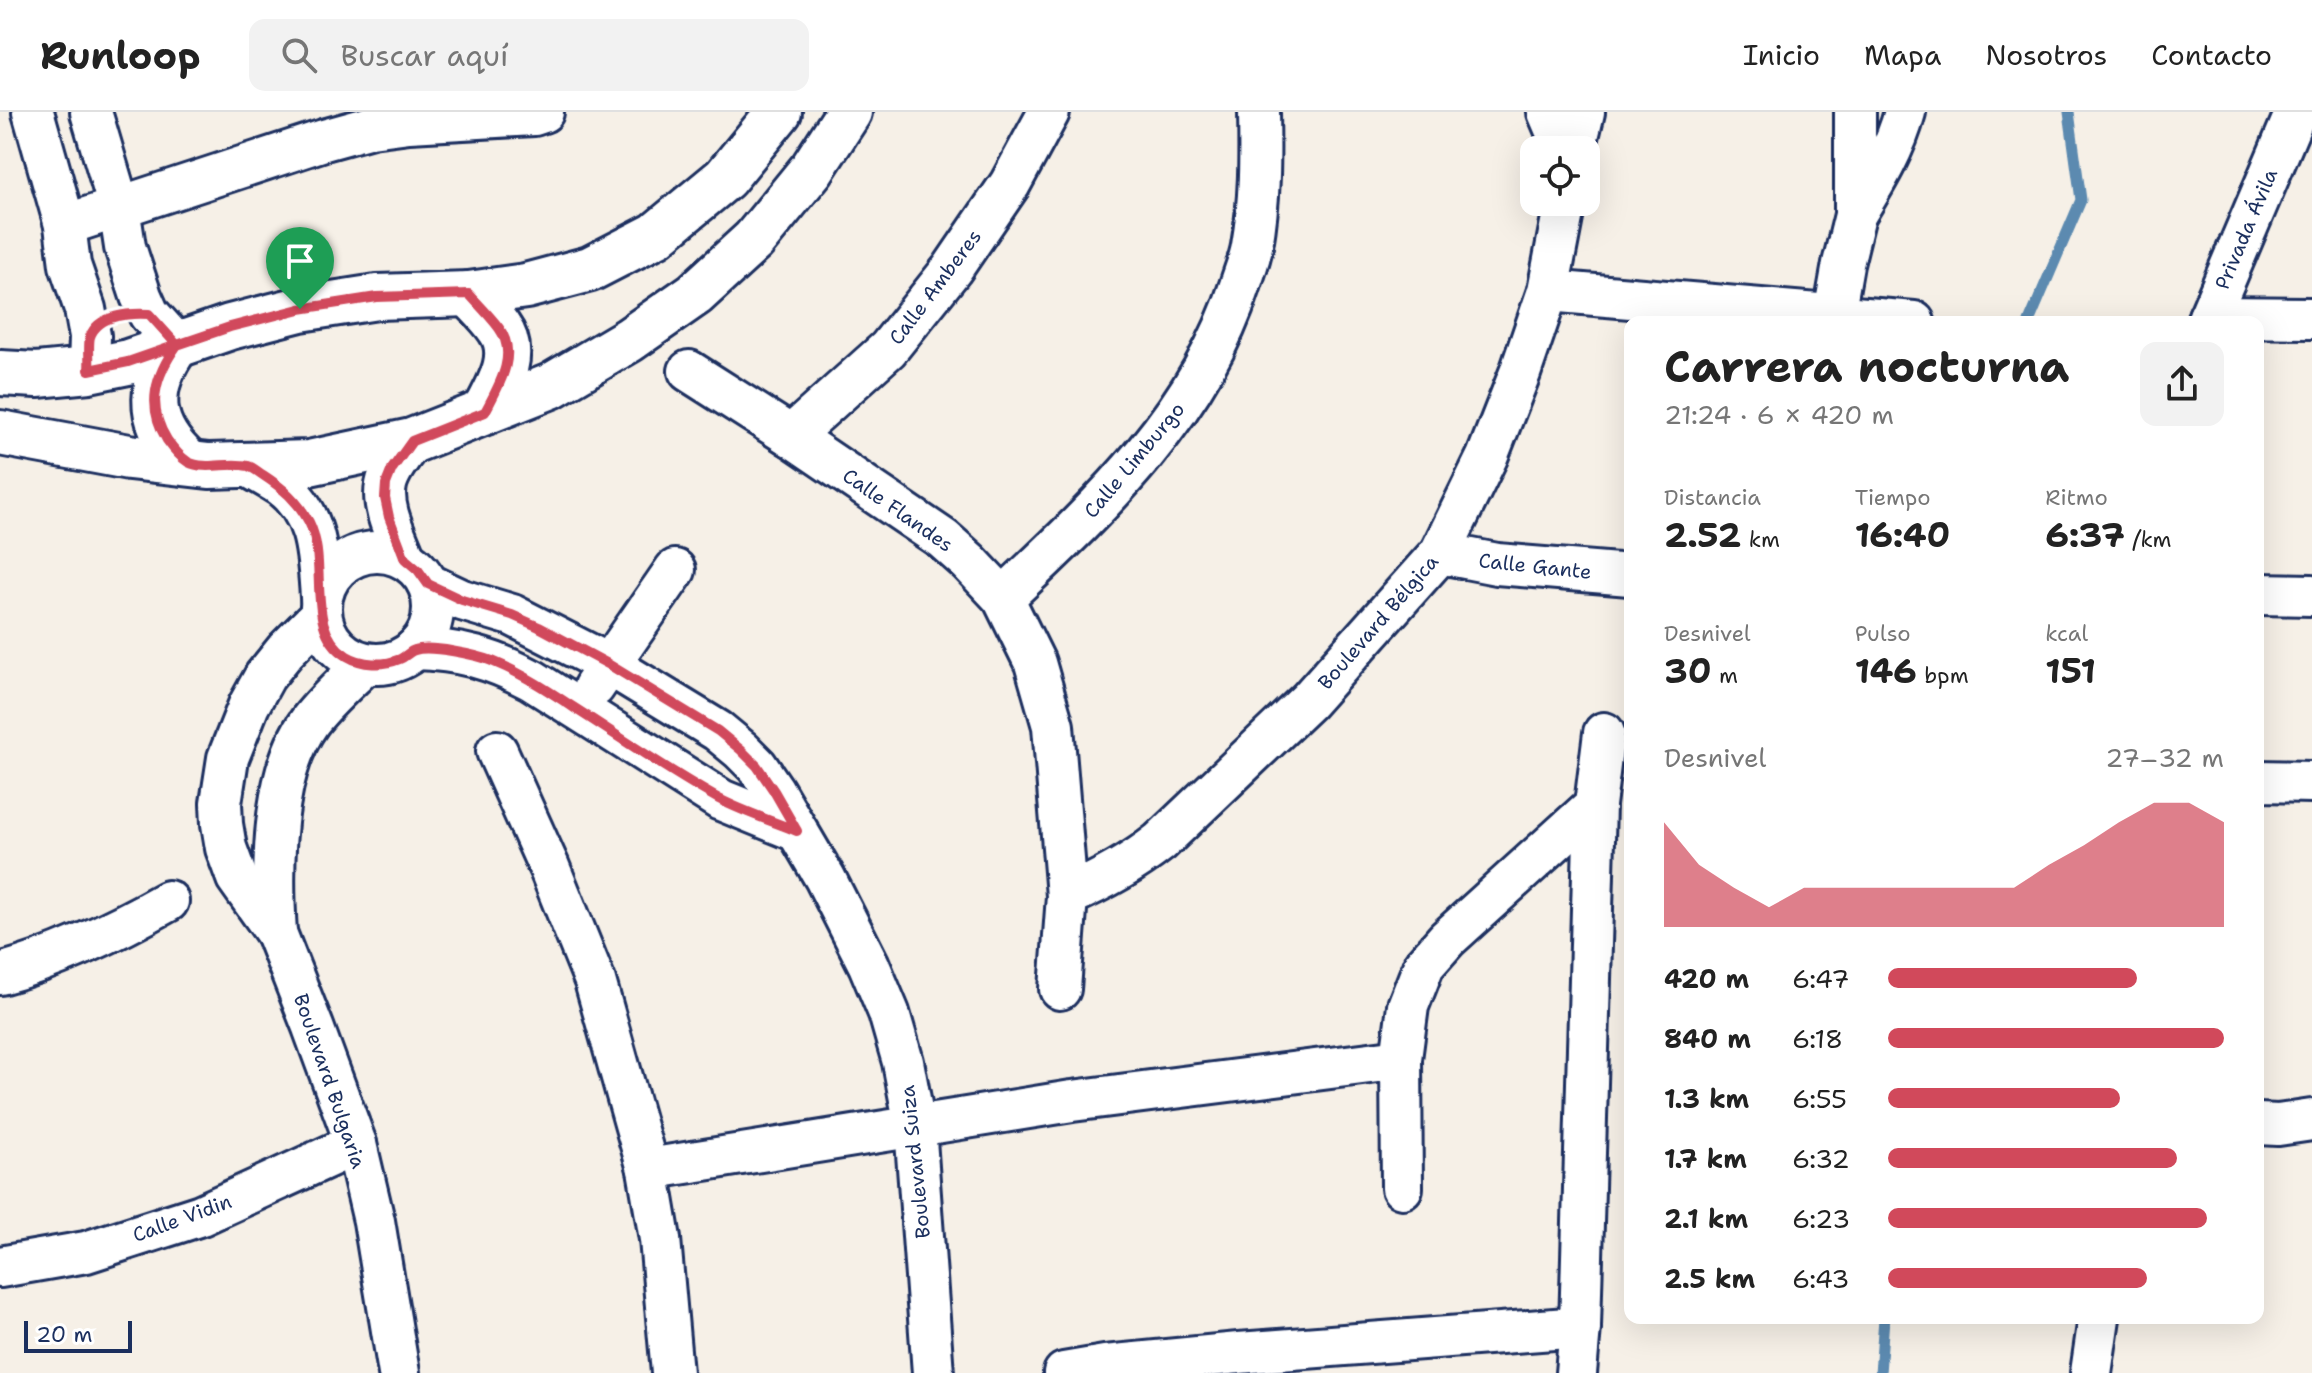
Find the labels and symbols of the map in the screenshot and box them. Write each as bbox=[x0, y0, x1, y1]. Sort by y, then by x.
street label: Privada Ávila bbox=[2209, 164, 2283, 293]
street label: Calle Amberes bbox=[883, 224, 987, 350]
pin bbox=[266, 227, 334, 309]
street label: Calle Limburgo bbox=[1078, 397, 1190, 523]
street label: Calle Flandes bbox=[838, 462, 958, 558]
street label: Calle Gante bbox=[1477, 547, 1593, 585]
street label: Boulevard Bélgica bbox=[1312, 549, 1444, 695]
street label: Boulevard Bulgaria bbox=[288, 990, 372, 1172]
street label: Boulevard Suiza bbox=[894, 1083, 936, 1240]
street label: Calle Vidin bbox=[129, 1188, 235, 1248]
scale bar bbox=[24, 1317, 132, 1353]

